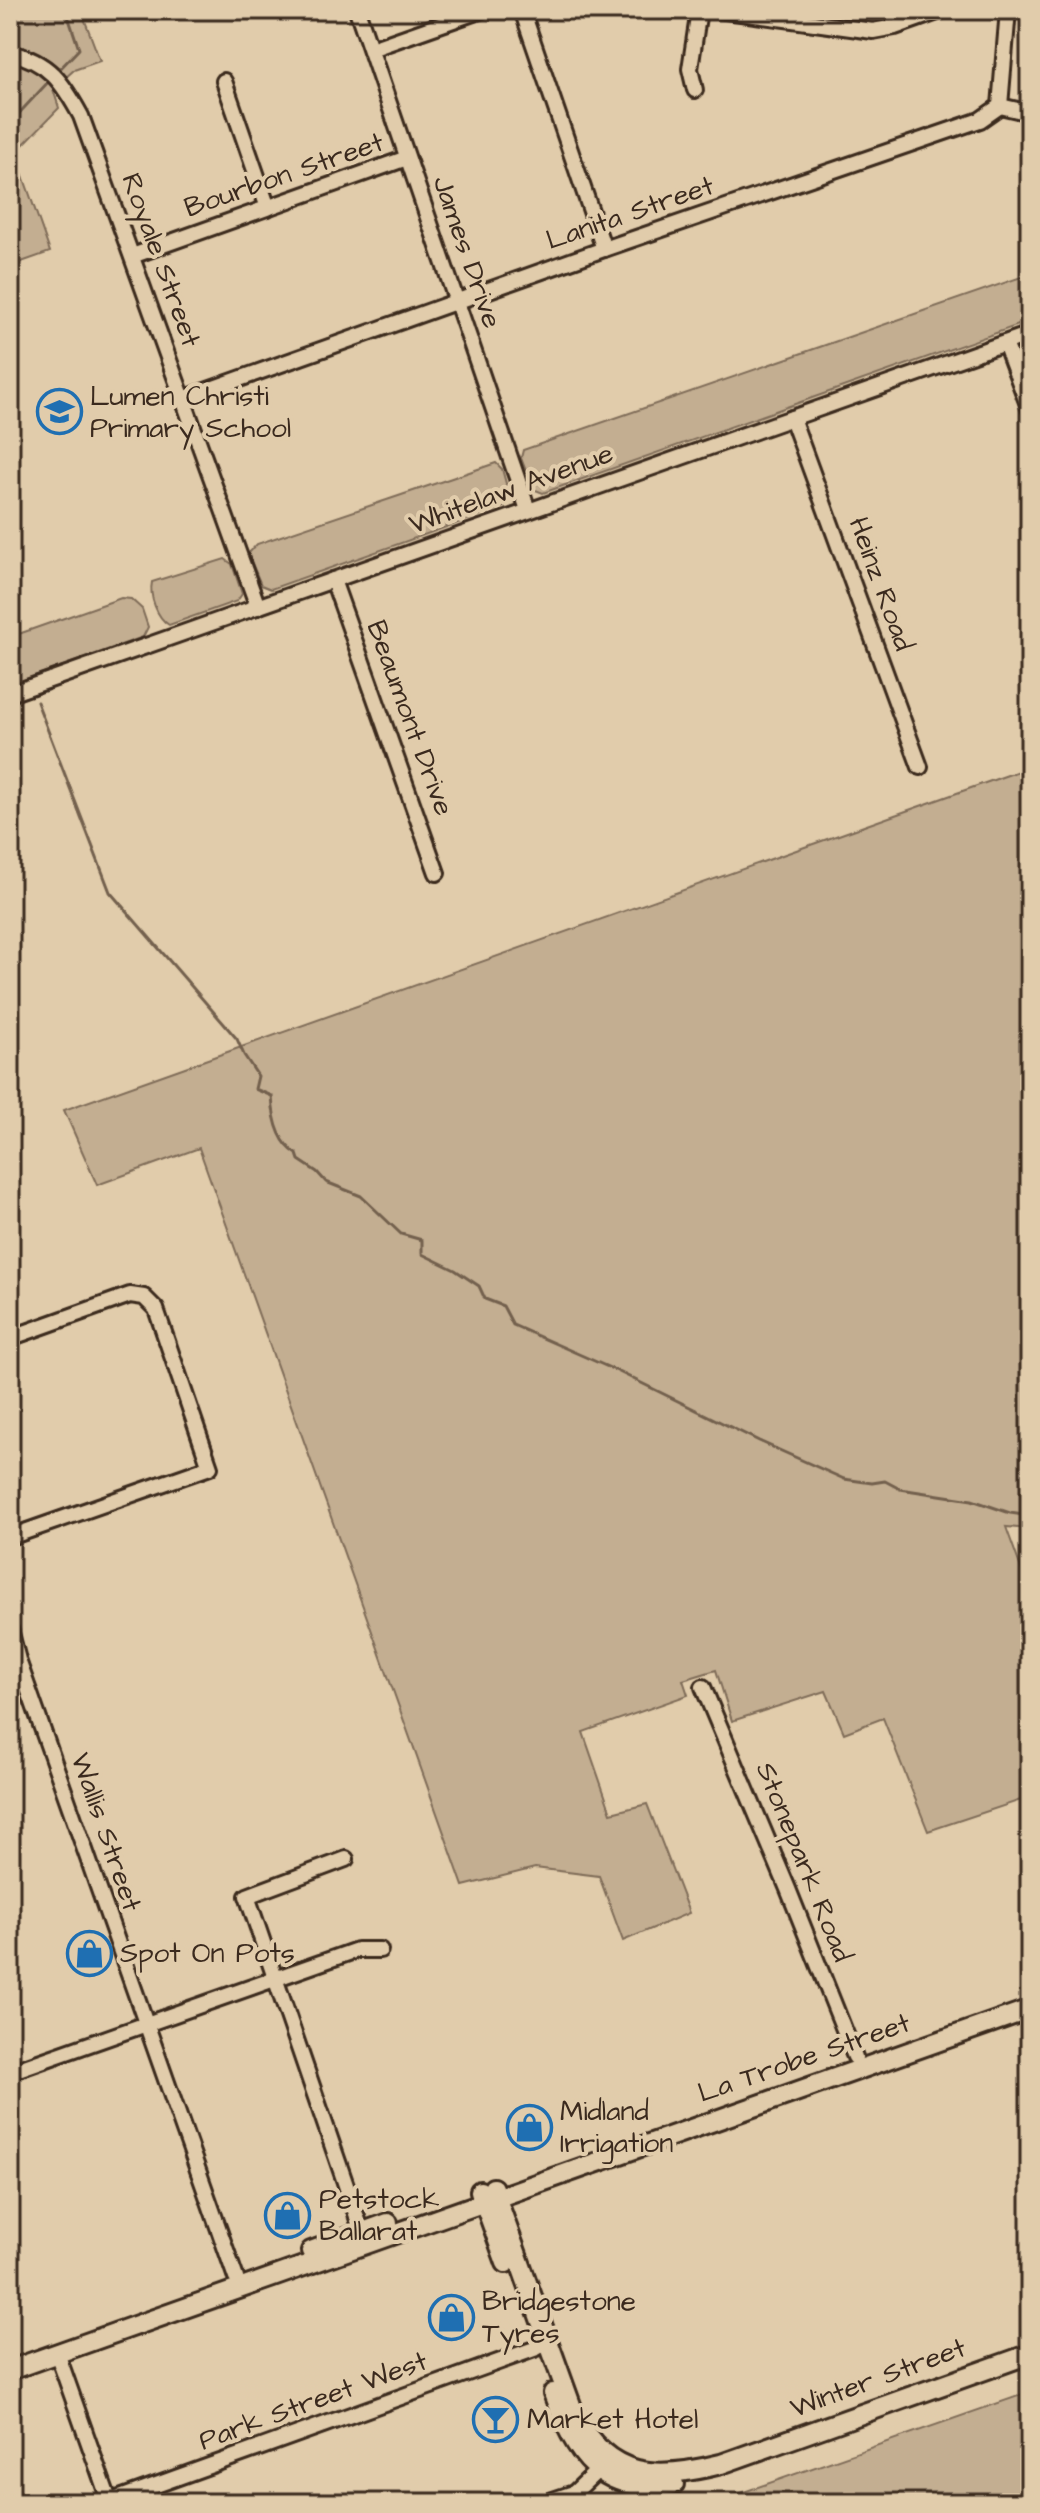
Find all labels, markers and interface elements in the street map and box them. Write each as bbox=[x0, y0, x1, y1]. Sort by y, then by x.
street label: Bourbon Street bbox=[179, 122, 390, 227]
street label: Lanita Street bbox=[541, 166, 720, 260]
street label: Royale Street bbox=[110, 168, 211, 354]
street label: James Drive bbox=[423, 171, 511, 333]
place label: Lumen Christi Primary School bbox=[90, 377, 291, 450]
school or university icon: Lumen Christi Primary School bbox=[35, 388, 83, 436]
street label: Whitelaw Avenue bbox=[404, 434, 618, 544]
street label: Heinz Road bbox=[839, 512, 923, 656]
street label: Beaumont Drive bbox=[357, 615, 463, 821]
street label: Wallis Street bbox=[61, 1748, 152, 1917]
street label: Stonepark Road bbox=[746, 1756, 862, 1968]
shop icon: Spot On Pots bbox=[65, 1929, 113, 1977]
place label: Spot On Pots bbox=[120, 1934, 295, 1973]
street label: La Trobe Street bbox=[693, 2003, 916, 2113]
place label: Midland Irrigation bbox=[560, 2092, 673, 2164]
shop icon: Midland Irrigation bbox=[505, 2103, 553, 2151]
place label: Petstock Ballarat bbox=[319, 2180, 439, 2251]
shop icon: Petstock Ballarat bbox=[264, 2191, 312, 2239]
place label: Bridgestone Tyres bbox=[482, 2282, 636, 2355]
shop icon: Bridgestone Tyres bbox=[427, 2293, 475, 2341]
street label: Winter Street bbox=[785, 2328, 972, 2428]
street label: Park Street West bbox=[193, 2341, 433, 2460]
bar icon: Market Hotel bbox=[472, 2395, 520, 2443]
place label: Market Hotel bbox=[527, 2400, 698, 2439]

